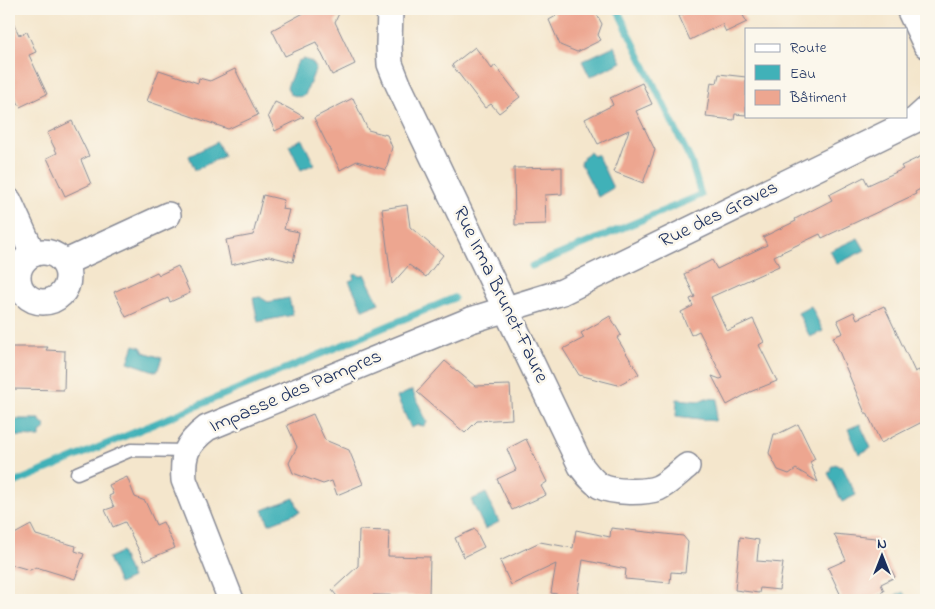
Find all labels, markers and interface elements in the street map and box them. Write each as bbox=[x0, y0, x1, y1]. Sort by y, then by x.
legend bbox=[745, 28, 908, 118]
text: Route bbox=[790, 37, 827, 59]
text: Eau bbox=[790, 63, 816, 85]
text: Bâtiment bbox=[789, 87, 847, 109]
street label: Rue des Graves bbox=[655, 174, 783, 256]
street label: Rue Irma Brunet-Faure bbox=[445, 202, 555, 388]
street label: Impasse des Pampres bbox=[205, 343, 387, 441]
north arrow bbox=[858, 532, 908, 582]
text: N bbox=[877, 534, 887, 555]

